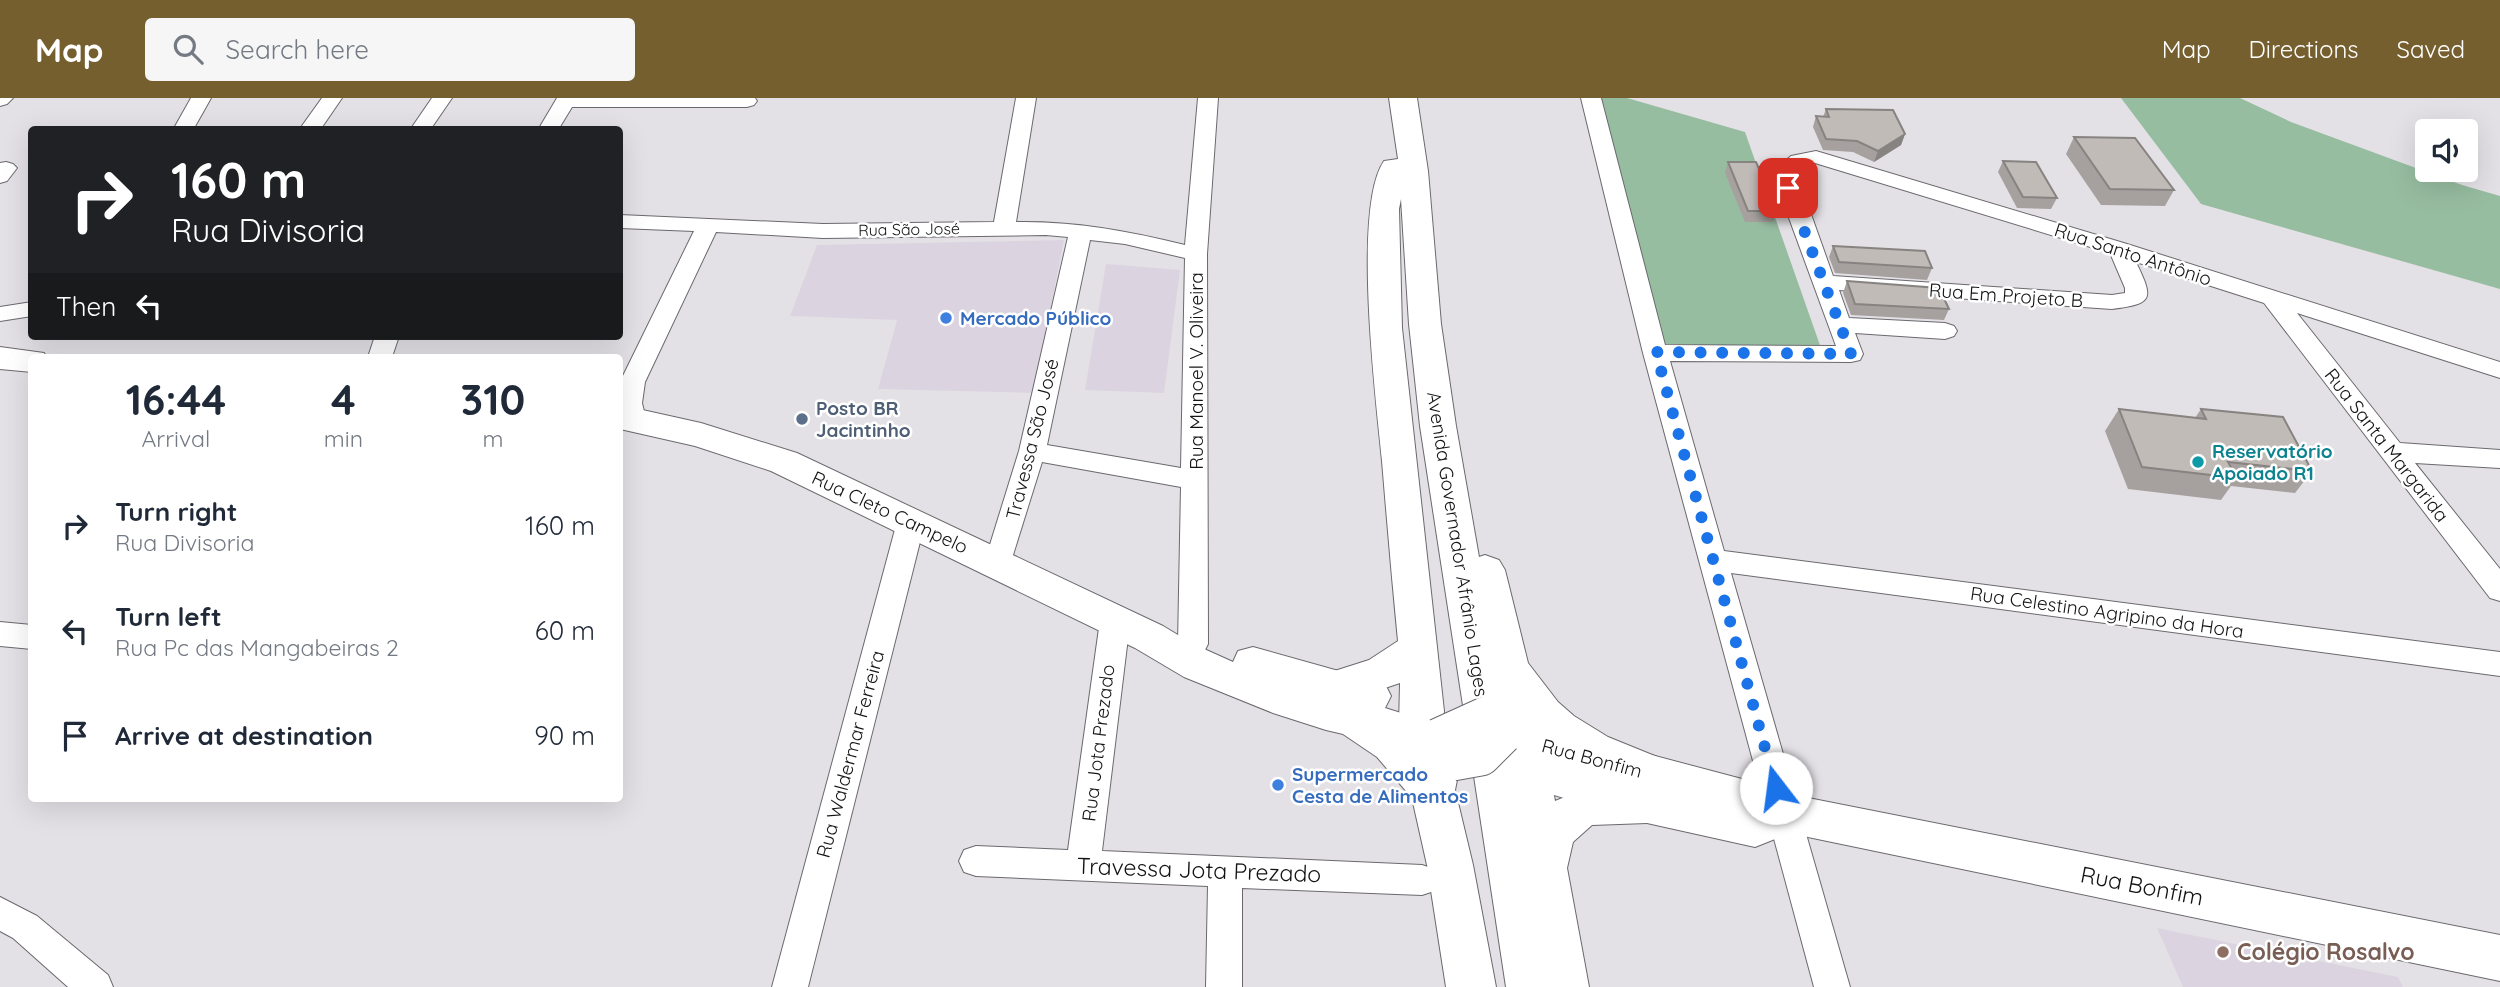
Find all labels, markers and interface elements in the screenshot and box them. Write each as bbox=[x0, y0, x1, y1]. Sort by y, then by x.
search box bbox=[145, 18, 635, 81]
text: Map bbox=[35, 29, 103, 70]
icon: search bbox=[169, 30, 207, 68]
text: Search here bbox=[225, 33, 369, 66]
text: Map bbox=[2162, 34, 2211, 64]
text: Directions bbox=[2249, 34, 2359, 64]
text: Saved bbox=[2397, 34, 2465, 64]
map controls bbox=[2415, 119, 2478, 182]
button: sound bbox=[2415, 119, 2478, 182]
text: 160 m bbox=[171, 149, 306, 210]
icon: right bbox=[56, 154, 147, 245]
pin bbox=[1758, 158, 1818, 218]
icon: arrive bbox=[1769, 169, 1807, 207]
text: Rua Divisoria bbox=[171, 210, 365, 250]
street label: Rua Santo Antônio bbox=[2051, 217, 2215, 291]
street label: Rua São José bbox=[858, 218, 960, 240]
street label: Rua Manoel V. Oliveira bbox=[1184, 272, 1208, 470]
street label: Rua Em Projeto B bbox=[1928, 278, 2084, 312]
icon: left bbox=[130, 287, 168, 325]
text: Then bbox=[56, 290, 116, 323]
place label: Mercado Público bbox=[960, 306, 1111, 330]
marker: Mercado Público bbox=[938, 310, 954, 326]
street label: Travessa São José bbox=[1000, 356, 1064, 522]
street label: Rua Santa Margarida bbox=[2320, 363, 2454, 527]
text: 16:44 bbox=[126, 373, 226, 426]
text: 4 bbox=[331, 373, 356, 426]
text: 310 bbox=[461, 373, 525, 426]
street label: Avenida Governador Afrânio Lages bbox=[1422, 390, 1494, 698]
place label: Posto BR Jacintinho bbox=[816, 396, 911, 442]
marker: Posto BR Jacintinho bbox=[794, 411, 810, 427]
text: Arrival bbox=[141, 424, 210, 453]
text: min bbox=[324, 424, 363, 453]
text: m bbox=[482, 424, 503, 453]
place label: Reservatório Apoiado R1 bbox=[2212, 439, 2333, 485]
marker: Reservatório Apoiado R1 bbox=[2190, 454, 2206, 470]
street label: Rua Cleto Campelo bbox=[808, 465, 972, 559]
text: Turn right bbox=[115, 495, 237, 528]
icon: right bbox=[56, 507, 94, 545]
text: 160 m bbox=[525, 509, 595, 542]
text: Rua Divisoria bbox=[115, 528, 254, 557]
street label: Rua Celestino Agripino da Hora bbox=[1969, 581, 2245, 643]
text: Turn left bbox=[115, 600, 222, 633]
icon: left bbox=[56, 612, 94, 650]
text: 60 m bbox=[535, 614, 595, 647]
text: Rua Pc das Mangabeiras 2 bbox=[115, 633, 399, 662]
street label: Rua Waldermar Ferreira bbox=[811, 648, 889, 860]
street label: Rua Jota Prezado bbox=[1076, 663, 1120, 823]
icon: arrive bbox=[56, 717, 94, 755]
text: Arrive at destination bbox=[115, 719, 373, 752]
text: 90 m bbox=[534, 719, 595, 752]
street label: Rua Bonfim bbox=[1539, 733, 1645, 783]
position arrow bbox=[1739, 751, 1813, 825]
place label: Supermercado Cesta de Alimentos bbox=[1292, 762, 1468, 808]
marker: Supermercado Cesta de Alimentos bbox=[1270, 777, 1286, 793]
street label: Travessa Jota Prezado bbox=[1076, 851, 1322, 888]
street label: Rua Bonfim bbox=[2078, 859, 2206, 912]
place label: Colégio Rosalvo bbox=[2237, 937, 2415, 966]
marker: Colégio Rosalvo bbox=[2215, 944, 2231, 960]

